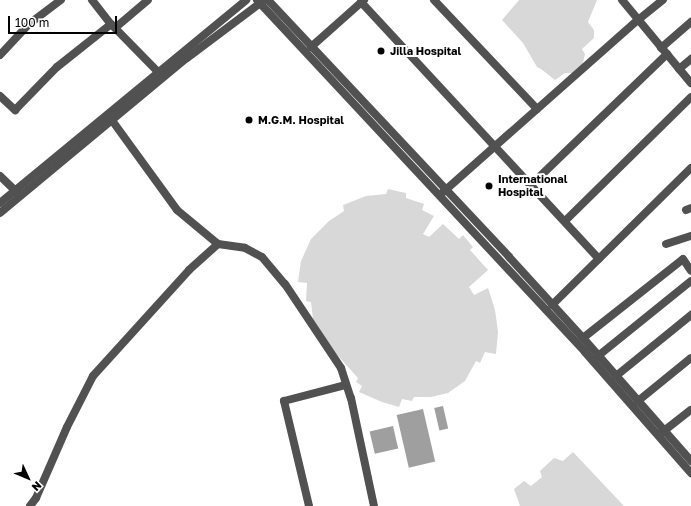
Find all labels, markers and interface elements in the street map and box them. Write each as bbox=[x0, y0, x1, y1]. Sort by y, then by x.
scale bar bbox=[10, 8, 119, 34]
text: 100 m bbox=[15, 15, 49, 30]
place label: Jilla Hospital bbox=[390, 44, 461, 58]
marker: Jilla Hospital bbox=[375, 45, 387, 57]
place label: M.G.M. Hospital bbox=[258, 113, 344, 127]
marker: M.G.M. Hospital bbox=[243, 114, 255, 126]
place label: International Hospital bbox=[498, 173, 567, 199]
marker: International Hospital bbox=[483, 180, 495, 192]
north arrow bbox=[8, 458, 48, 498]
text: N bbox=[29, 479, 45, 494]

